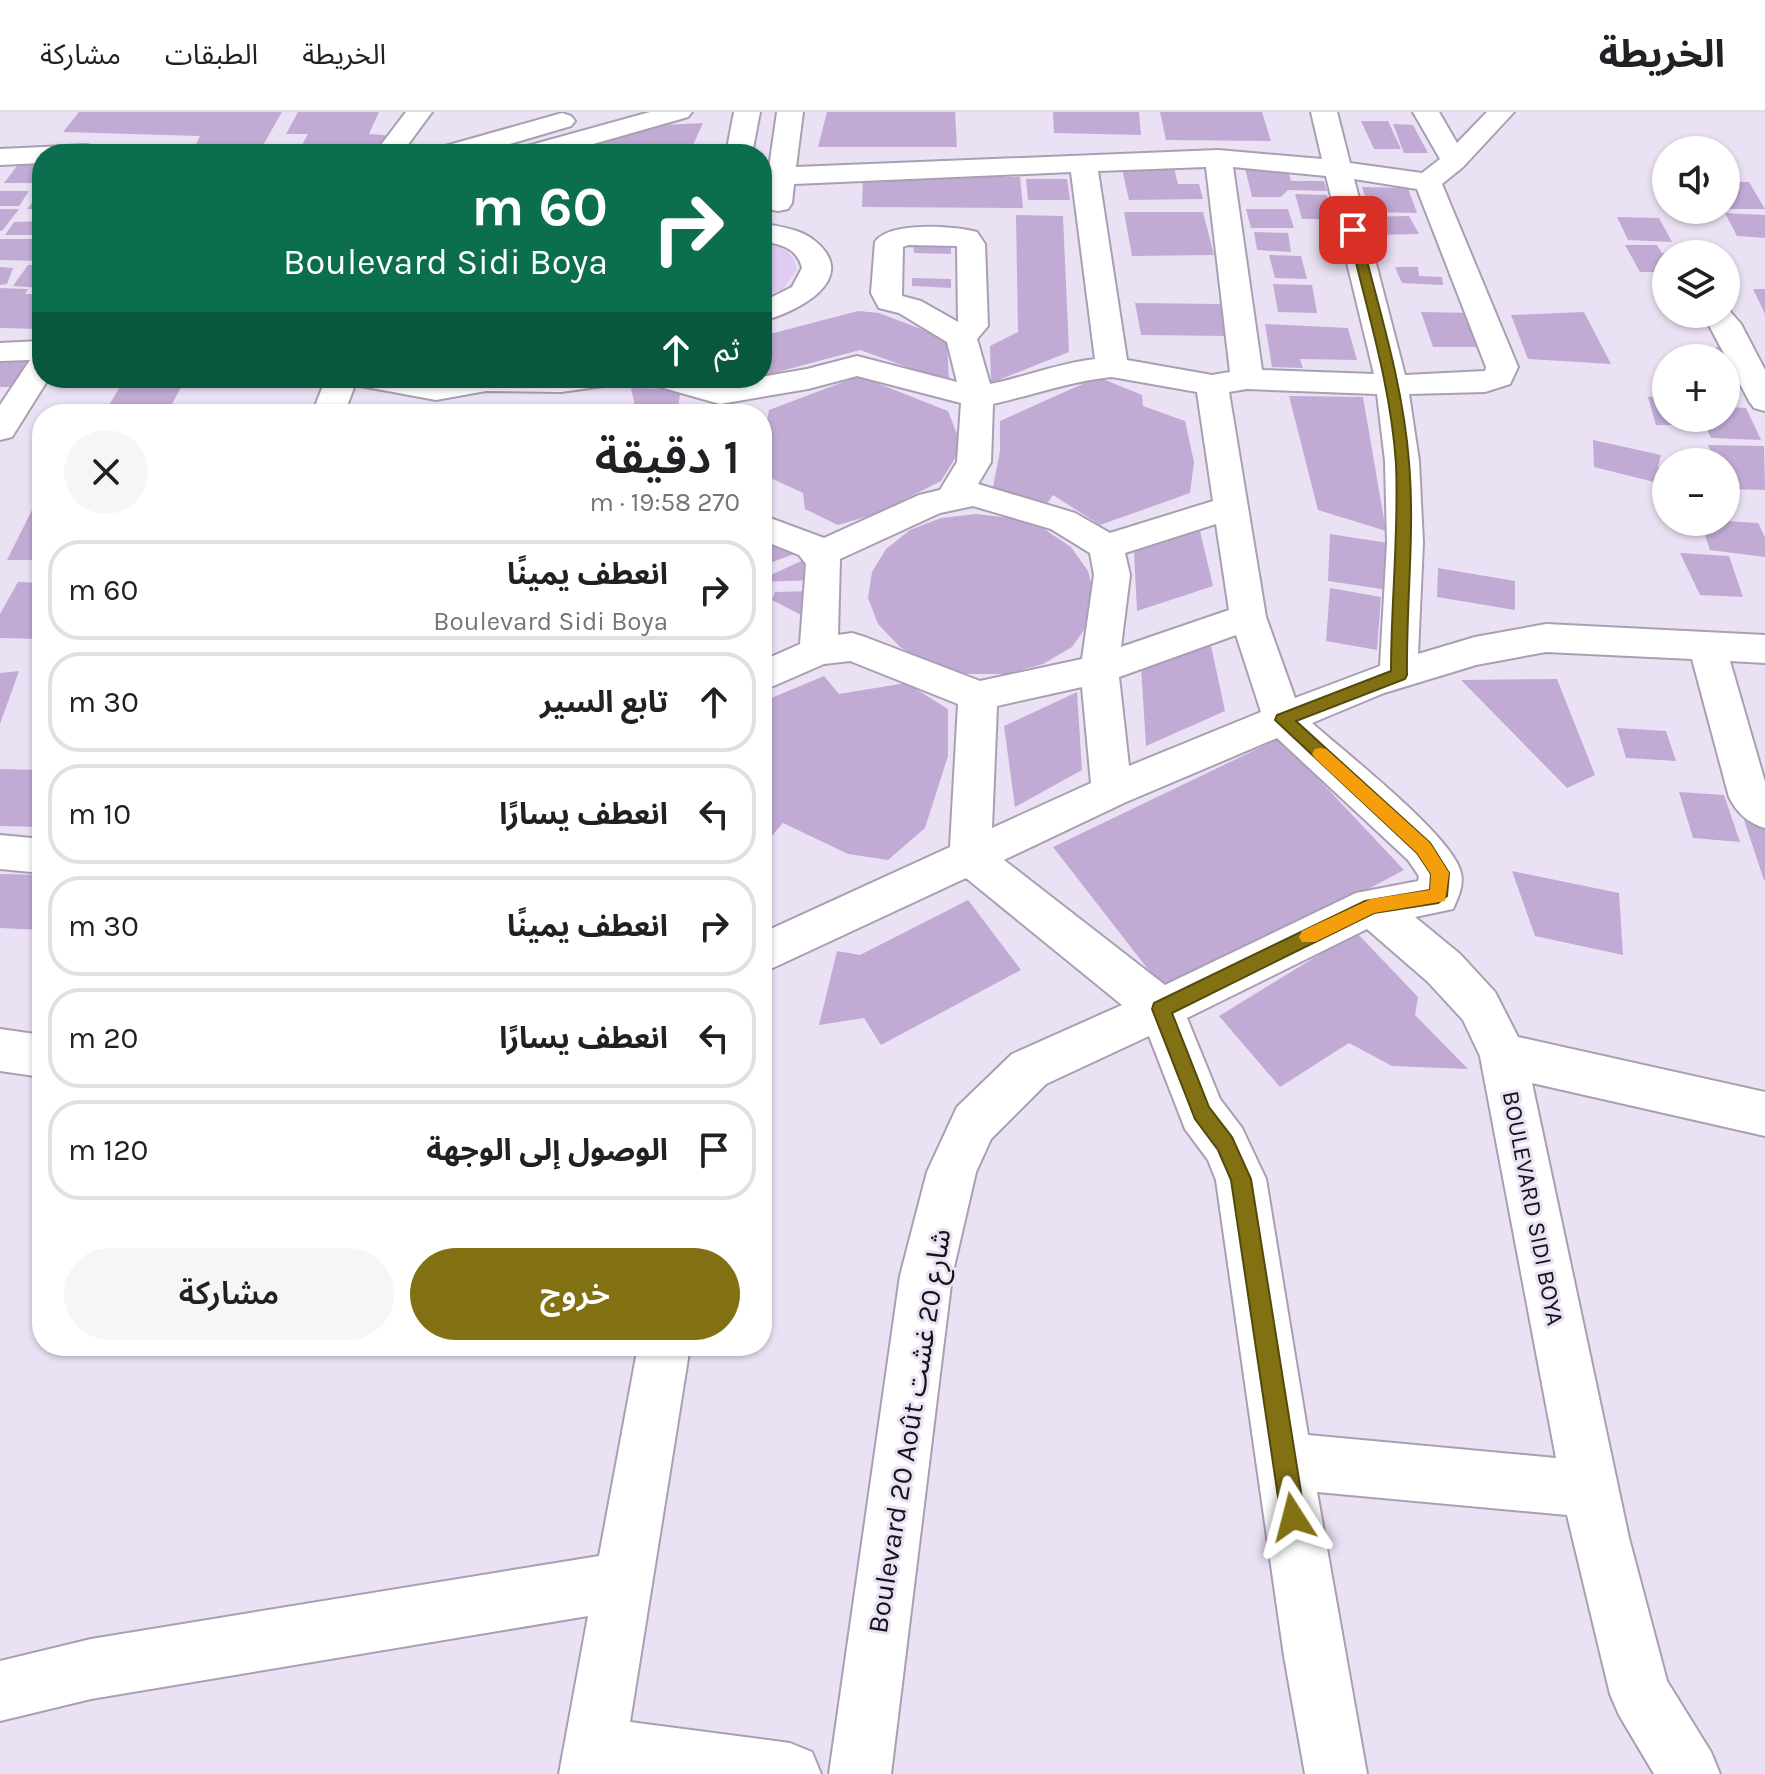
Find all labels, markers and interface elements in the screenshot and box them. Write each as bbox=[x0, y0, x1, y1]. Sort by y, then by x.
text: الخريطة bbox=[1599, 32, 1725, 77]
text: مشاركة bbox=[40, 38, 121, 71]
text: الطبقات bbox=[165, 38, 258, 71]
text: الخريطة bbox=[302, 38, 386, 71]
map controls bbox=[1652, 136, 1740, 536]
button: sound bbox=[1652, 136, 1740, 224]
text: 60 m bbox=[471, 174, 608, 239]
icon: right bbox=[636, 176, 740, 280]
pin bbox=[1319, 196, 1387, 264]
icon: arrive bbox=[1331, 208, 1375, 252]
button: layers bbox=[1652, 240, 1740, 328]
text: Boulevard Sidi Boya bbox=[283, 241, 608, 283]
icon: ahead bbox=[654, 328, 698, 372]
text: ثم bbox=[714, 332, 740, 368]
button: + bbox=[1652, 344, 1740, 432]
text: 1 دقيقة bbox=[595, 429, 740, 485]
button: close bbox=[64, 430, 148, 514]
button: − bbox=[1652, 448, 1740, 536]
text: 270 m · 19:58 bbox=[589, 487, 740, 518]
text: انعطف يمينًا bbox=[507, 556, 668, 592]
icon: right bbox=[692, 568, 736, 612]
text: 60 m bbox=[68, 572, 138, 608]
text: Boulevard Sidi Boya bbox=[433, 606, 668, 637]
icon: ahead bbox=[692, 680, 736, 724]
text: 30 m bbox=[68, 684, 139, 720]
text: تابع السير bbox=[540, 684, 668, 720]
icon: left bbox=[692, 792, 736, 836]
text: 10 m bbox=[68, 796, 131, 832]
text: انعطف يسارًا bbox=[499, 796, 668, 832]
icon: right bbox=[692, 904, 736, 948]
text: 30 m bbox=[68, 908, 139, 944]
text: انعطف يمينًا bbox=[507, 908, 668, 944]
icon: left bbox=[692, 1016, 736, 1060]
text: 20 m bbox=[68, 1020, 138, 1056]
text: انعطف يسارًا bbox=[499, 1020, 668, 1056]
street label: BOULEVARD SIDI BOYA bbox=[1497, 1088, 1570, 1328]
icon: arrive bbox=[692, 1128, 736, 1172]
text: 120 m bbox=[68, 1132, 148, 1168]
text: الوصول إلى الوجهة bbox=[426, 1132, 668, 1168]
street label: Boulevard 20 Août شارع 20 غشت bbox=[861, 1226, 961, 1636]
button: مشاركة bbox=[64, 1248, 394, 1340]
button: خروج bbox=[410, 1248, 740, 1340]
position arrow bbox=[1251, 1475, 1335, 1559]

